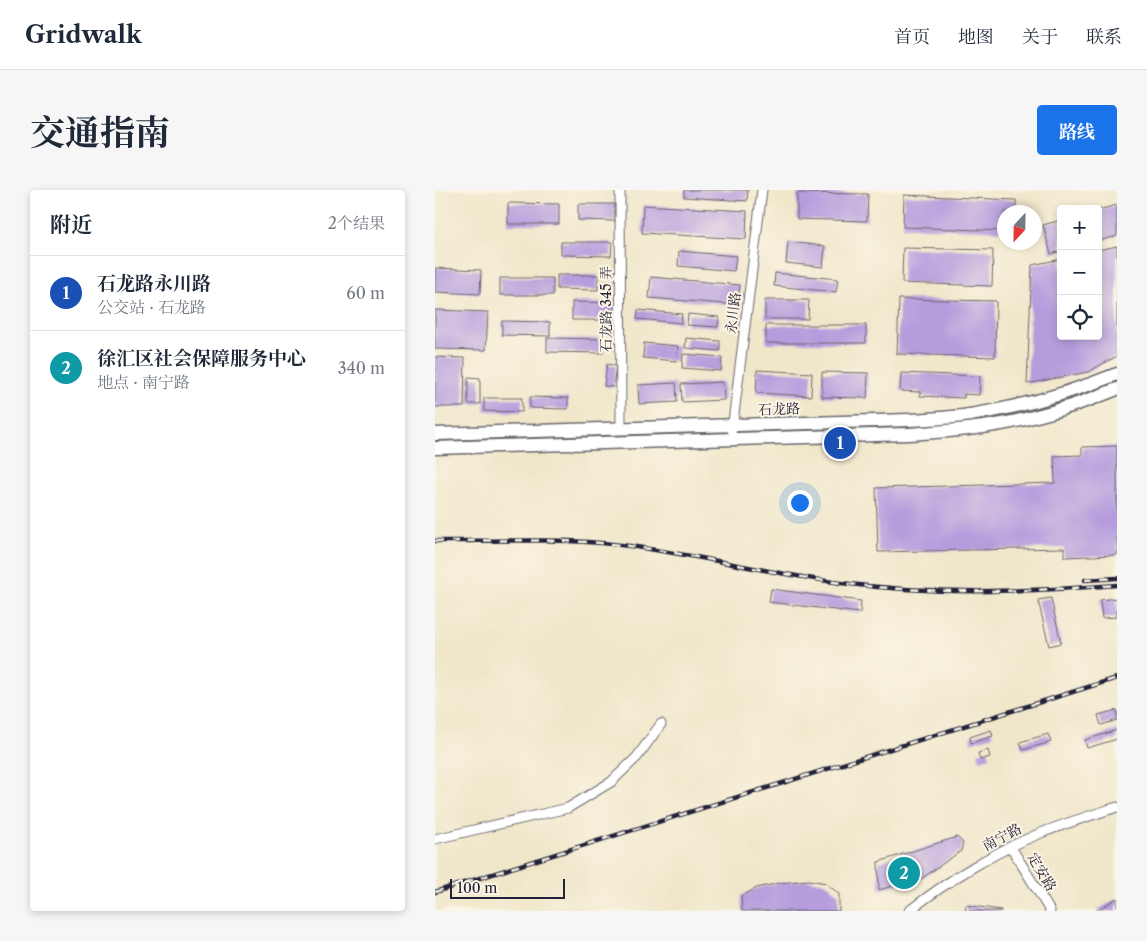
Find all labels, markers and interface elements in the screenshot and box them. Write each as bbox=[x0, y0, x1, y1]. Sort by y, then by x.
text: Gridwalk bbox=[25, 20, 142, 49]
text: 首页 bbox=[894, 26, 930, 48]
text: 地图 bbox=[958, 26, 994, 48]
text: 关于 bbox=[1022, 26, 1058, 48]
text: 联系 bbox=[1086, 26, 1122, 48]
button: 路线 bbox=[1037, 105, 1117, 155]
text: 交通指南 bbox=[30, 111, 170, 154]
north arrow bbox=[997, 205, 1042, 250]
map controls bbox=[1057, 205, 1102, 340]
button: + bbox=[1057, 205, 1102, 250]
text: 附近 bbox=[50, 212, 92, 237]
text: 2个结果 bbox=[328, 213, 385, 233]
button: − bbox=[1057, 250, 1102, 295]
street label: 石龙路 345 弄 bbox=[597, 266, 615, 352]
text: 石龙路永川路 bbox=[97, 272, 211, 295]
text: 1 bbox=[62, 283, 70, 303]
text: 60 m bbox=[346, 283, 385, 303]
street label: 永川路 bbox=[722, 291, 744, 335]
button: locate bbox=[1057, 295, 1102, 340]
text: 公交站 · 石龙路 bbox=[97, 297, 206, 317]
text: 徐汇区社会保障服务中心 bbox=[97, 347, 306, 370]
text: 2 bbox=[61, 358, 71, 378]
text: 340 m bbox=[338, 358, 385, 378]
text: 地点 · 南宁路 bbox=[97, 372, 190, 392]
street label: 石龙路 bbox=[758, 399, 800, 419]
pin: 1 bbox=[824, 424, 856, 462]
your location bbox=[787, 490, 813, 516]
street label: 南宁路 bbox=[979, 819, 1025, 855]
street label: 定安路 bbox=[1023, 849, 1061, 895]
pin: 2 bbox=[888, 854, 920, 892]
scale bar bbox=[450, 876, 565, 899]
text: 100 m bbox=[457, 879, 497, 897]

